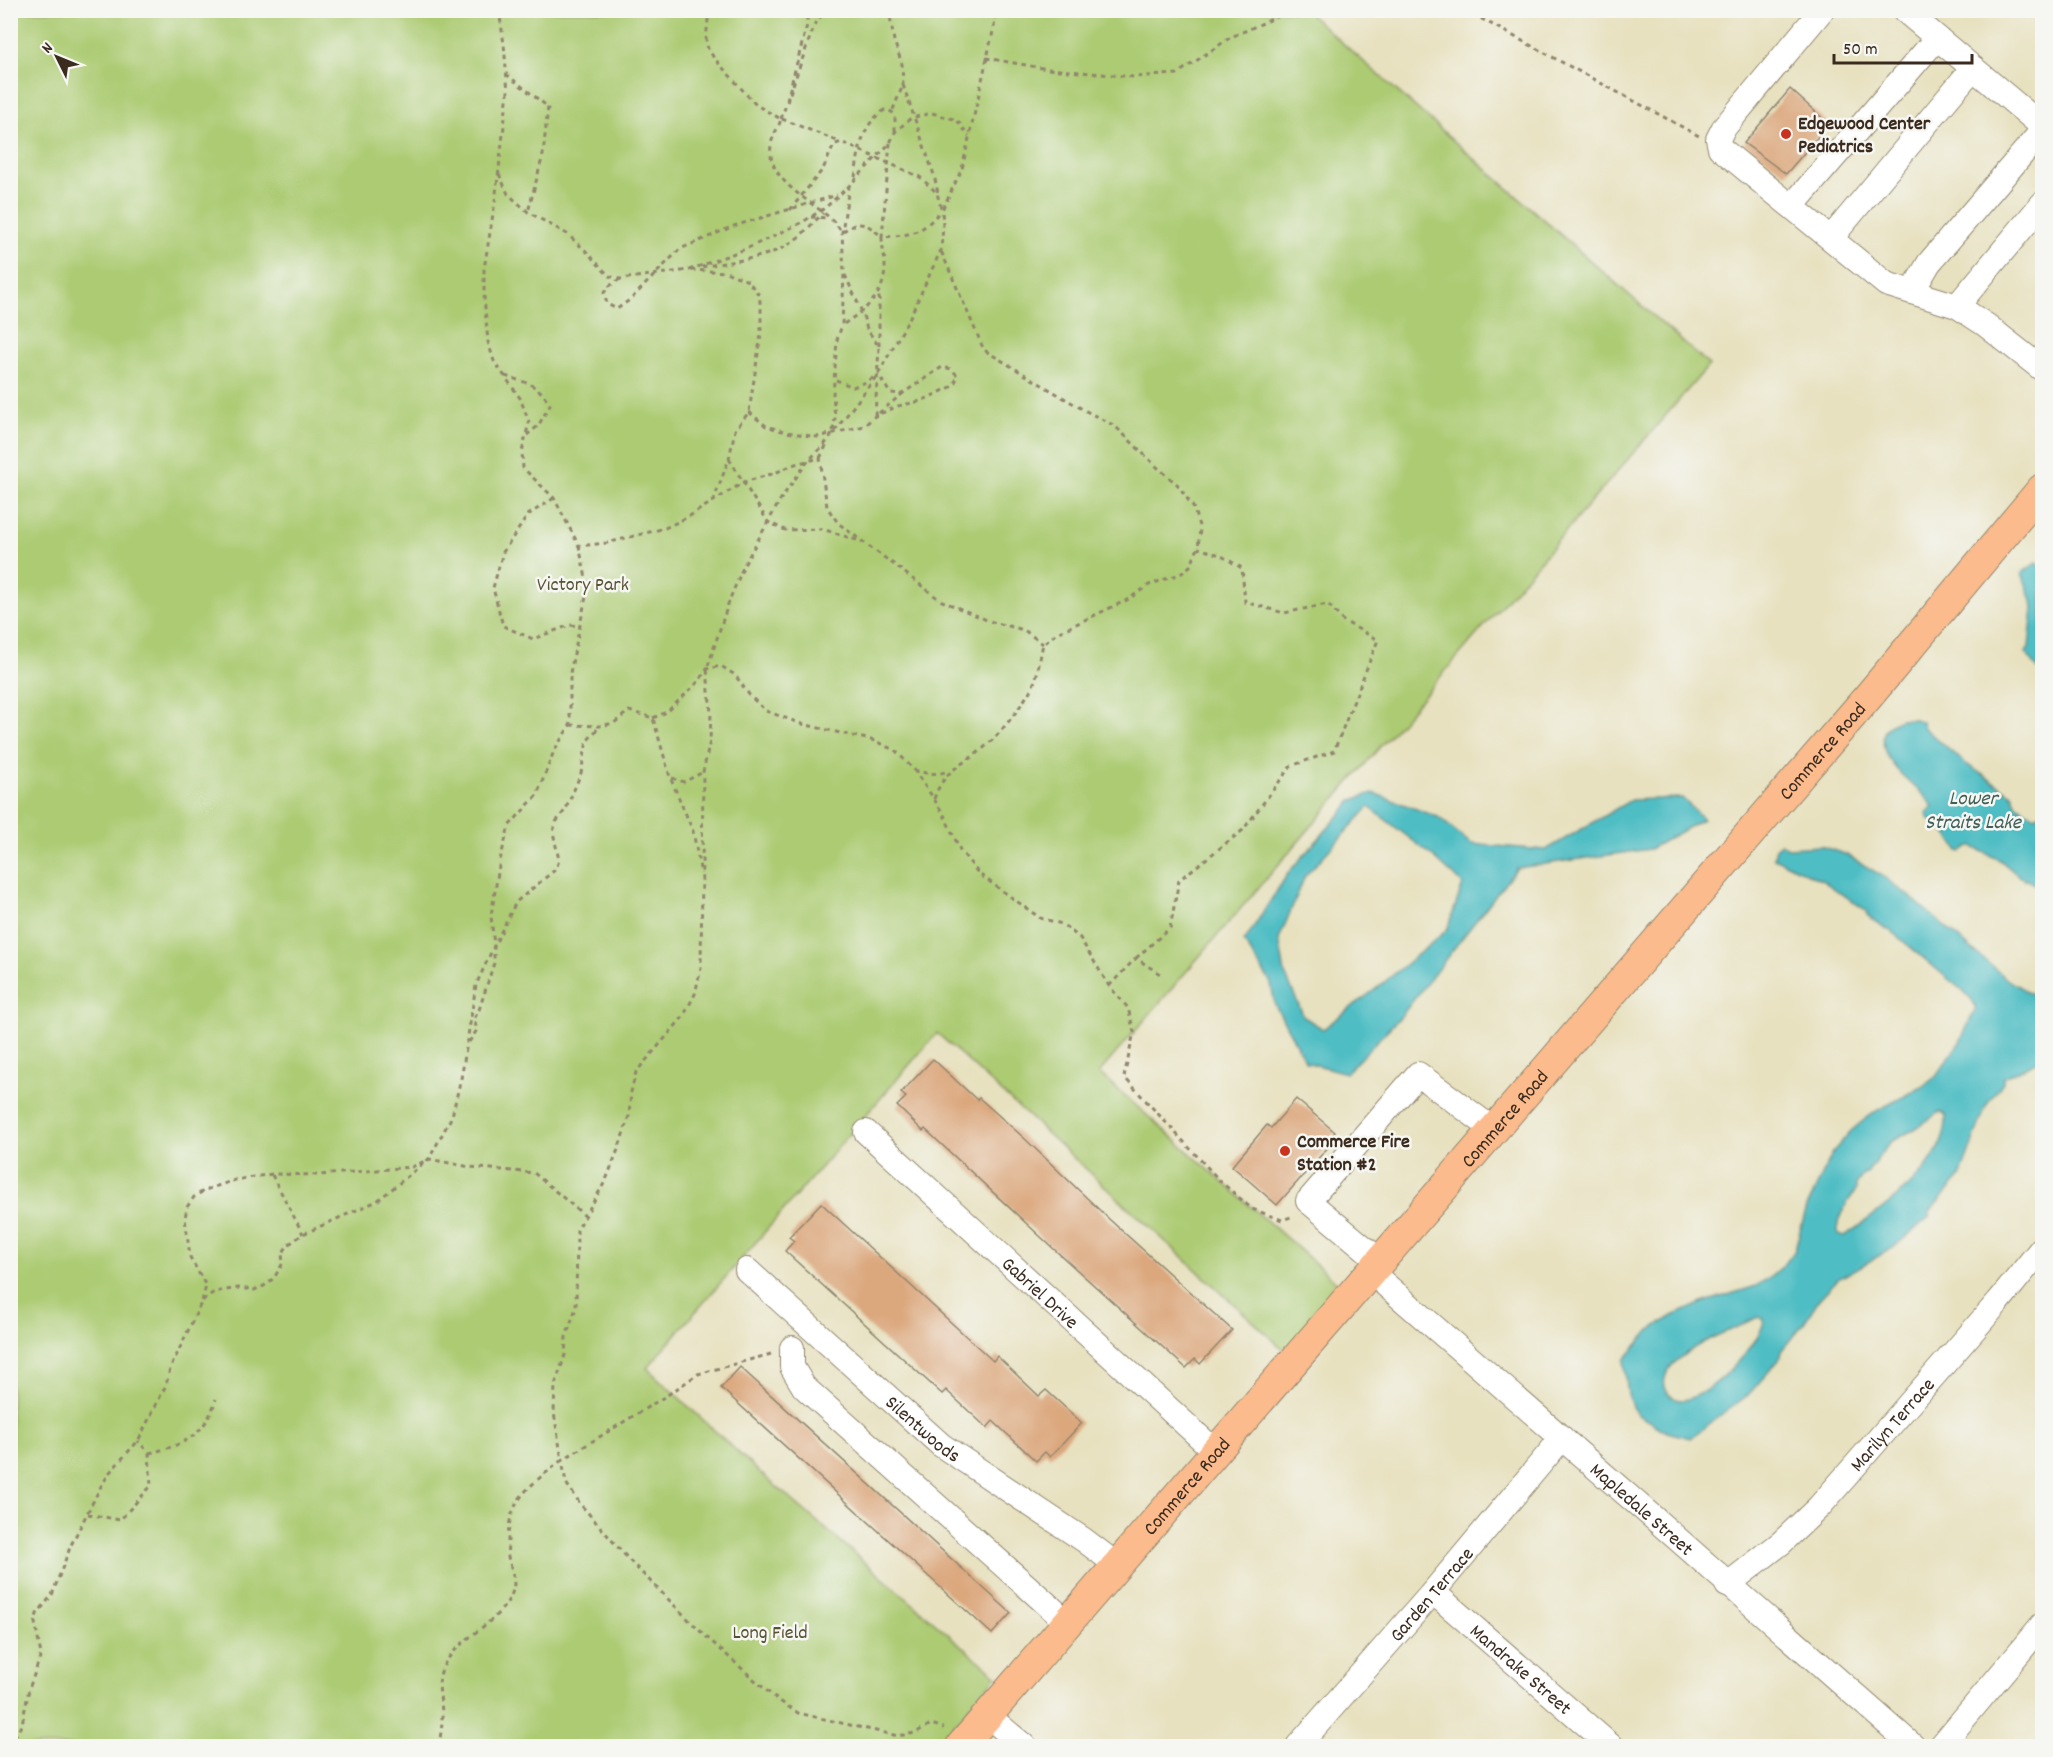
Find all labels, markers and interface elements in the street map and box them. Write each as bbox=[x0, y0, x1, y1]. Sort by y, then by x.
north arrow bbox=[27, 27, 87, 87]
scale bar bbox=[1834, 27, 1972, 65]
text: N bbox=[37, 38, 59, 59]
text: 50 m bbox=[1843, 38, 1878, 63]
place label: Edgewood Center Pediatrics bbox=[1798, 111, 1931, 162]
marker: Edgewood Center Pediatrics bbox=[1779, 127, 1793, 141]
park label: Victory Park bbox=[537, 572, 629, 600]
street label: Commerce Road bbox=[1774, 697, 1874, 807]
water label: Lower Straits Lake bbox=[1925, 785, 2023, 839]
street label: Commerce Road bbox=[1456, 1065, 1556, 1175]
place label: Commerce Fire Station #2 bbox=[1297, 1129, 1410, 1180]
marker: Commerce Fire Station #2 bbox=[1278, 1144, 1292, 1158]
street label: Gabriel Drive bbox=[994, 1251, 1084, 1337]
street label: Marilyn Terrace bbox=[1845, 1373, 1943, 1479]
street label: Silentwoods bbox=[878, 1390, 965, 1471]
street label: Commerce Road bbox=[1138, 1433, 1239, 1543]
street label: Mapledale Street bbox=[1583, 1458, 1699, 1564]
street label: Garden Terrace bbox=[1384, 1542, 1482, 1649]
street label: Mandrake Street bbox=[1462, 1619, 1577, 1723]
park label: Long Field bbox=[732, 1620, 808, 1648]

